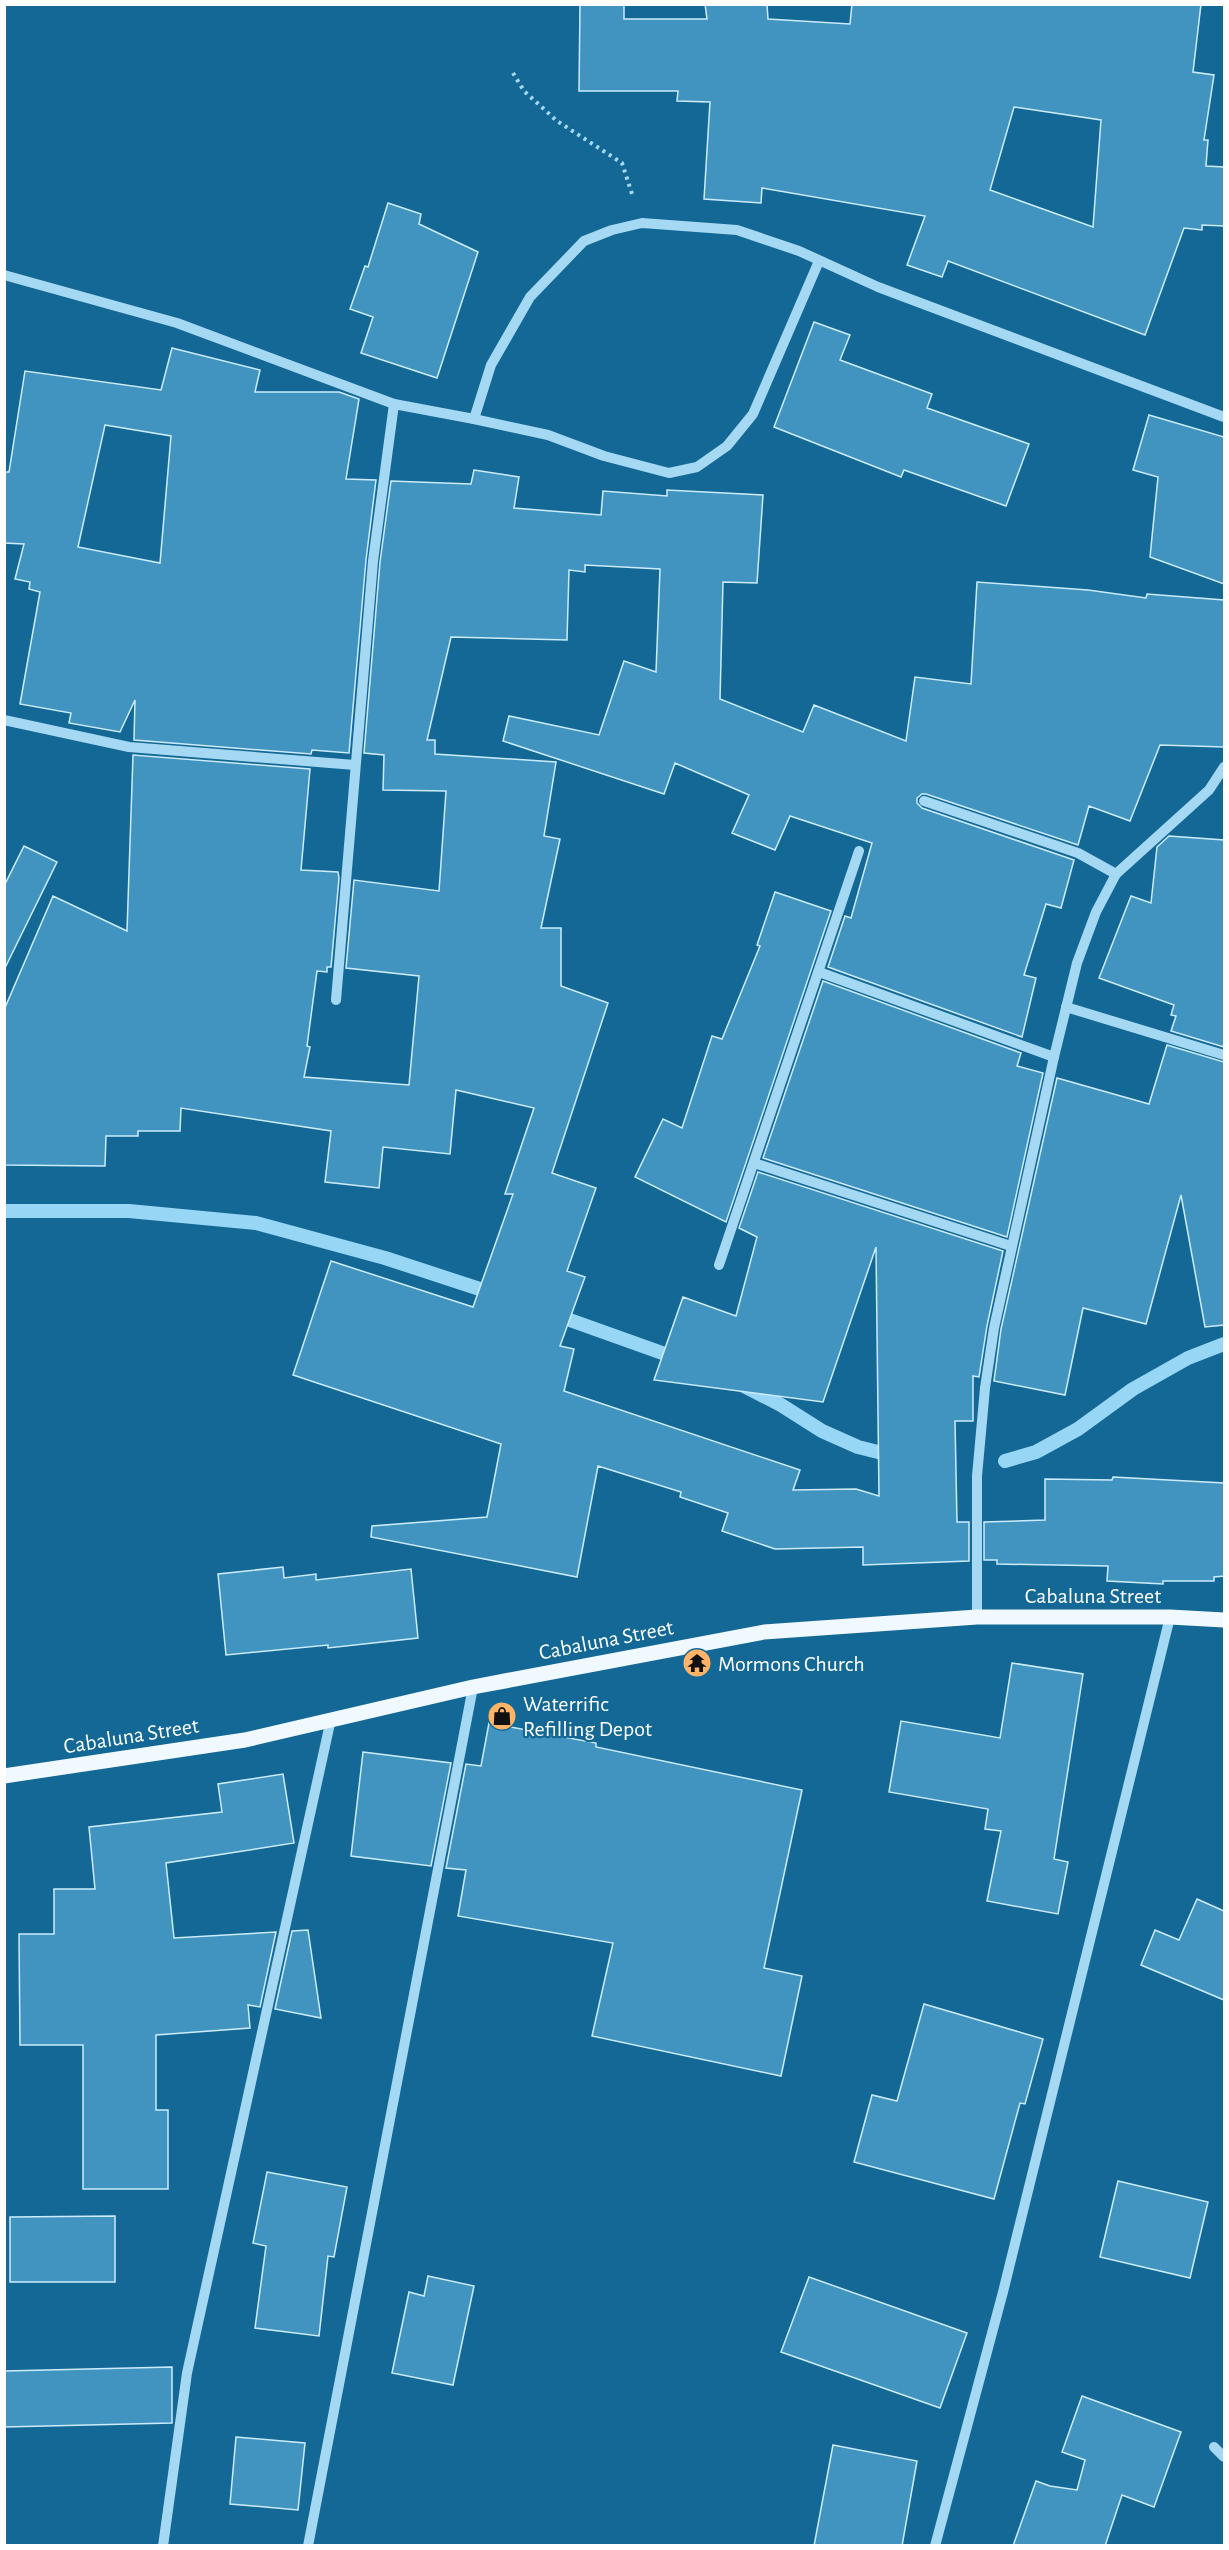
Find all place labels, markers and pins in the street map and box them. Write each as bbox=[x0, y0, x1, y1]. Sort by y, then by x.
temple icon: Mormons Church bbox=[681, 1647, 713, 1679]
place label: Mormons Church bbox=[718, 1653, 865, 1675]
place label: Waterrific Refilling Depot bbox=[523, 1693, 652, 1740]
shop icon: Waterrific Refilling Depot bbox=[486, 1700, 518, 1732]

